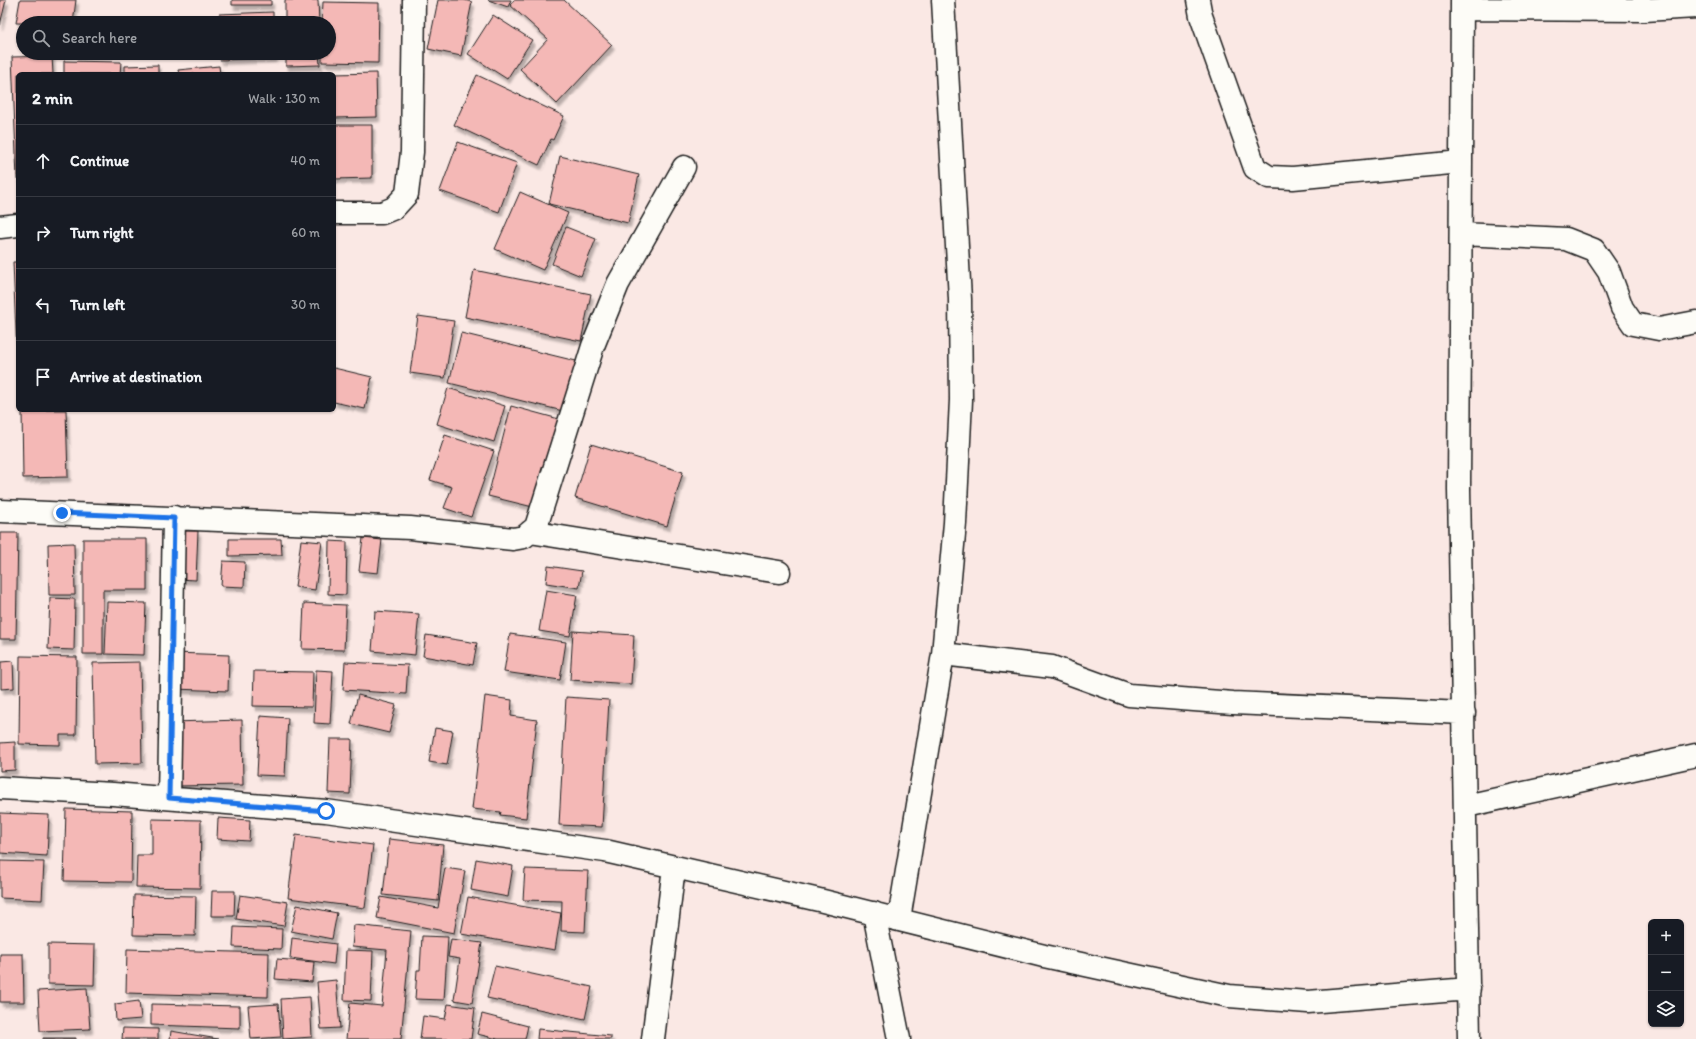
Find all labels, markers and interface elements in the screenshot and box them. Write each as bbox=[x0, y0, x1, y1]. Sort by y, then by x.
search box bbox=[16, 16, 336, 60]
icon: search bbox=[30, 27, 52, 49]
text: Search here bbox=[62, 29, 137, 47]
text: 2 min bbox=[32, 88, 72, 108]
text: Walk · 130 m bbox=[248, 91, 320, 106]
icon: ahead bbox=[32, 150, 54, 172]
text: Continue bbox=[70, 152, 129, 170]
text: 40 m bbox=[290, 153, 320, 168]
icon: right bbox=[32, 222, 54, 244]
text: Turn right bbox=[70, 224, 134, 242]
text: 60 m bbox=[291, 225, 320, 240]
icon: left bbox=[32, 294, 54, 316]
text: Turn left bbox=[70, 296, 125, 314]
text: 30 m bbox=[291, 297, 320, 312]
icon: arrive bbox=[32, 366, 54, 388]
text: Arrive at destination bbox=[70, 368, 202, 386]
route end bbox=[53, 504, 71, 522]
route start bbox=[317, 802, 335, 820]
map controls bbox=[1648, 919, 1684, 1027]
button: + bbox=[1648, 919, 1684, 955]
button: − bbox=[1648, 955, 1684, 991]
button: layers bbox=[1648, 991, 1684, 1027]

